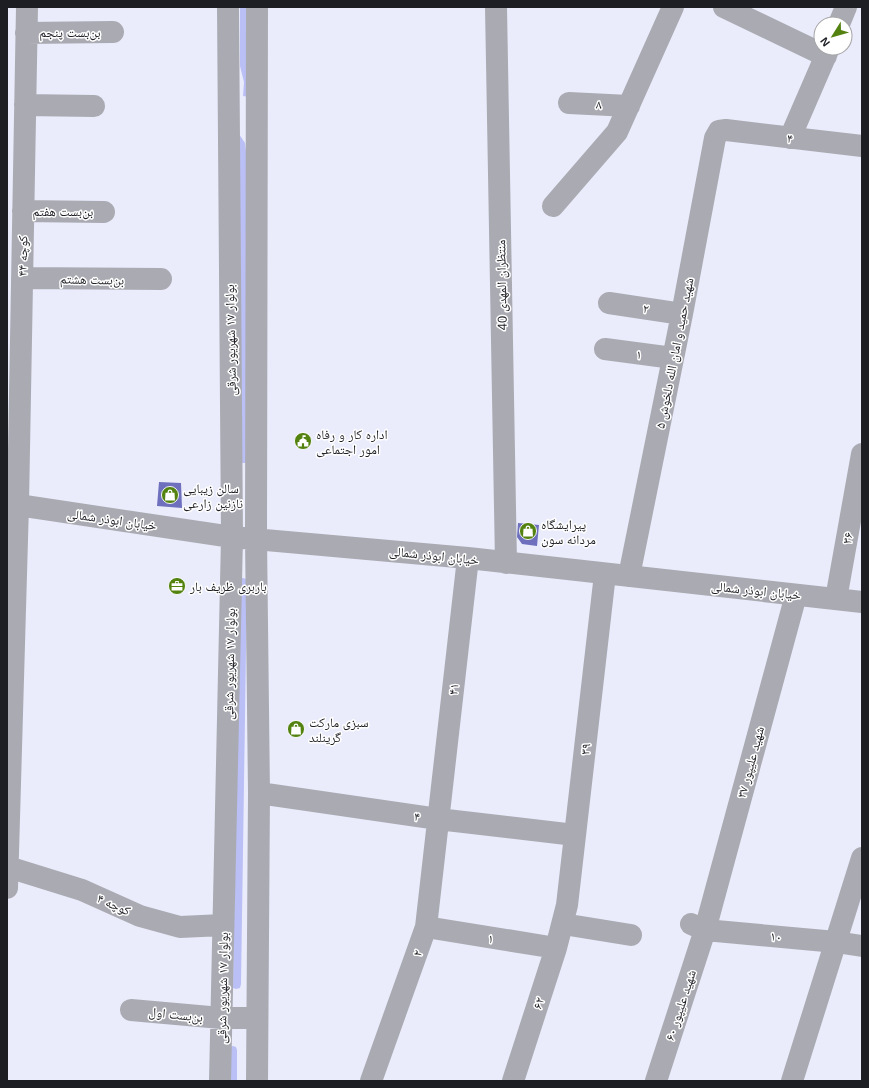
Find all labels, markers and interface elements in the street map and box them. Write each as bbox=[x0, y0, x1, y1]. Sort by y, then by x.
north arrow bbox=[813, 16, 853, 56]
street label: بن‌بست پنجم bbox=[39, 25, 101, 41]
text: N bbox=[818, 35, 832, 49]
street label: ۸ bbox=[596, 97, 602, 112]
street label: ۴ bbox=[786, 131, 794, 146]
street label: بن‌بست هفتم bbox=[33, 204, 93, 220]
street label: کوچه ۴۴ bbox=[15, 235, 31, 277]
street label: منتظران المهدی 40 bbox=[493, 239, 511, 330]
street label: بن‌بست هشتم bbox=[60, 271, 124, 289]
street label: شهید حمید و امان الله دلخوش ۵ bbox=[653, 276, 697, 430]
street label: بولوار ۱۷ شهریور شرقی bbox=[222, 284, 240, 396]
street label: ۲ bbox=[642, 301, 650, 316]
street label: ۱ bbox=[635, 347, 643, 362]
place label: اداره کار و رفاه امور اجتماعی bbox=[316, 427, 388, 458]
public building icon: اداره کار و رفاه امور اجتماعی bbox=[293, 431, 313, 451]
place label: سالن زیبایی نازنین زارعی bbox=[183, 481, 243, 512]
shop icon: سالن زیبایی نازنین زارعی bbox=[160, 485, 180, 505]
street label: خیابان ابوذر شمالی bbox=[66, 506, 158, 534]
place label: پیرایشگاه مردانه سون bbox=[541, 517, 596, 548]
shop icon: پیرایشگاه مردانه سون bbox=[518, 521, 538, 541]
street label: ۳۶ bbox=[839, 531, 856, 545]
street label: خیابان ابوذر شمالی bbox=[388, 543, 479, 569]
office icon: باربری ظریف بار bbox=[167, 576, 187, 596]
street label: خیابان ابوذر شمالی bbox=[710, 578, 801, 604]
place label: باربری ظریف بار bbox=[189, 579, 267, 595]
street label: بولوار ۱۷ شهریور شرقی bbox=[221, 608, 239, 720]
street label: ۴۱ bbox=[445, 682, 462, 696]
place label: سبزی مارکت گرینلند bbox=[309, 715, 369, 746]
shop icon: سبزی مارکت گرینلند bbox=[286, 719, 306, 739]
street label: شهید علیپور ۳۷ bbox=[734, 725, 768, 800]
street label: ۳۹ bbox=[577, 742, 594, 756]
street label: ۴ bbox=[413, 809, 421, 824]
street label: کوچه ۴ bbox=[94, 890, 133, 920]
street label: ۱۰ bbox=[769, 929, 782, 944]
street label: ۱ bbox=[487, 931, 495, 946]
street label: بولوار ۱۷ شهریور شرقی bbox=[214, 932, 232, 1044]
street label: ۲ bbox=[409, 948, 426, 958]
street label: شهید علیپور ۶۰ bbox=[662, 968, 700, 1043]
street label: ۶۲ bbox=[530, 995, 547, 1011]
street label: بن‌بست اول bbox=[148, 1004, 204, 1026]

